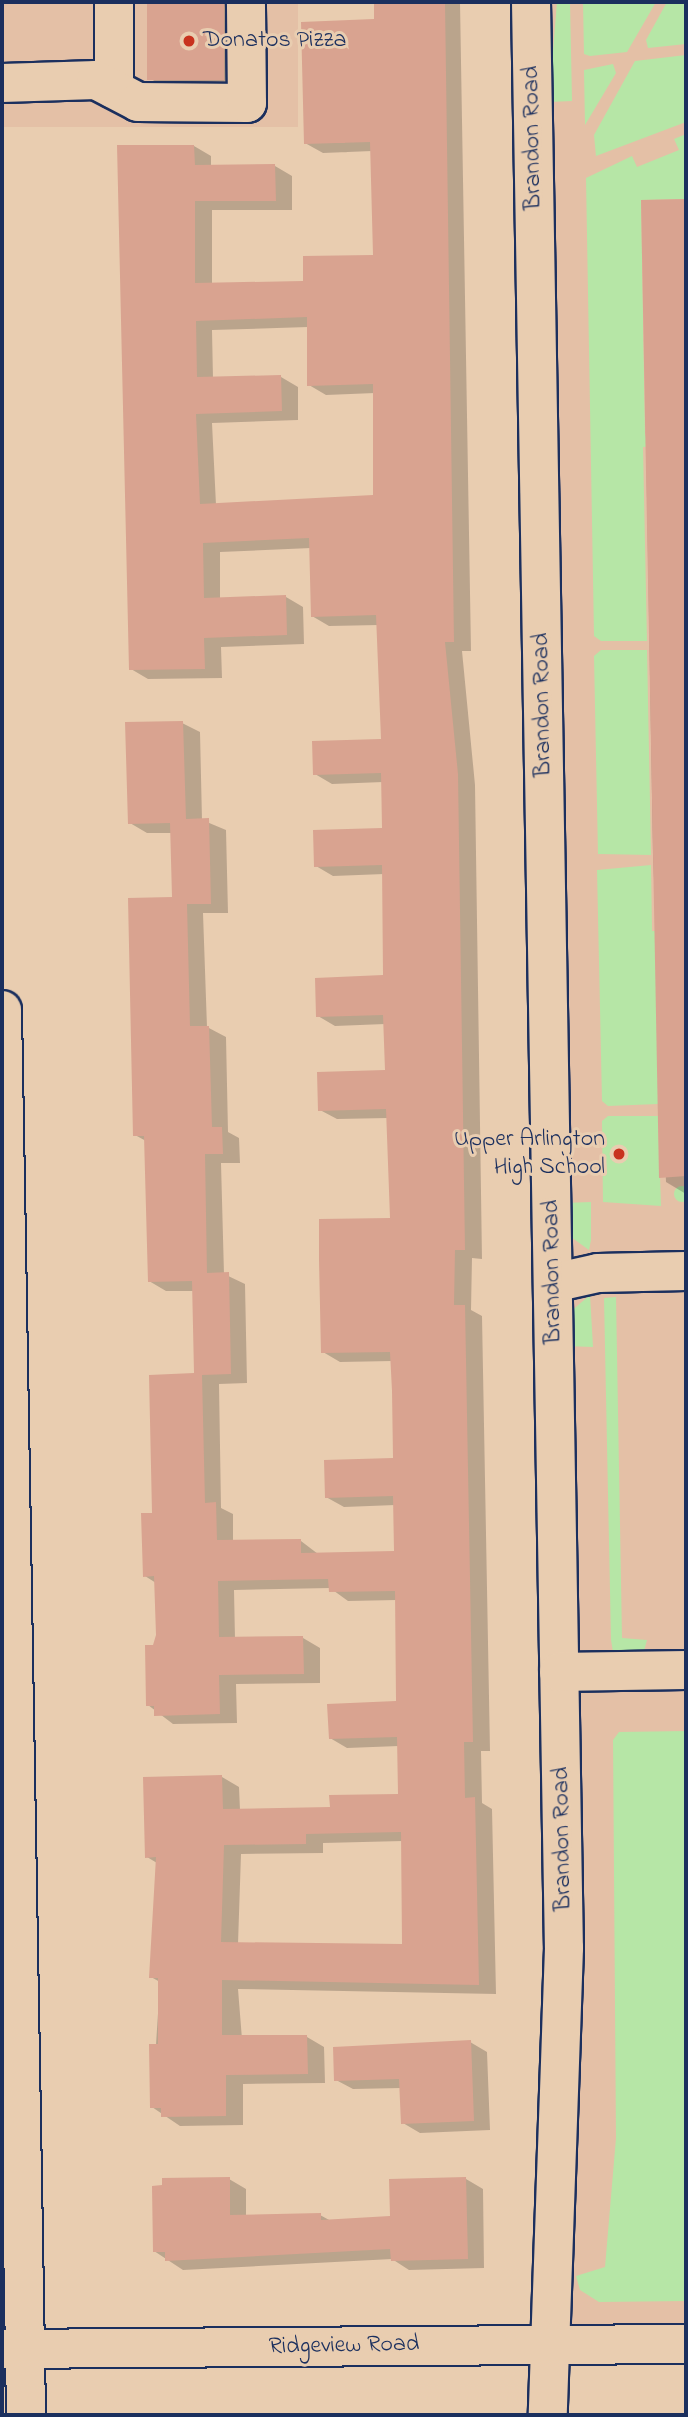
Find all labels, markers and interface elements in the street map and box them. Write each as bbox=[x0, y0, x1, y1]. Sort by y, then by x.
place label: Donatos Pizza bbox=[203, 27, 346, 55]
marker: Donatos Pizza bbox=[181, 33, 197, 49]
street label: Brandon Road bbox=[517, 66, 549, 210]
street label: Brandon Road bbox=[527, 633, 559, 777]
place label: Upper Arlington High School bbox=[454, 1126, 605, 1182]
marker: Upper Arlington High School bbox=[611, 1146, 627, 1162]
street label: Brandon Road bbox=[537, 1200, 569, 1344]
street label: Brandon Road bbox=[547, 1767, 579, 1911]
street label: Ridgeview Road bbox=[268, 2330, 420, 2362]

